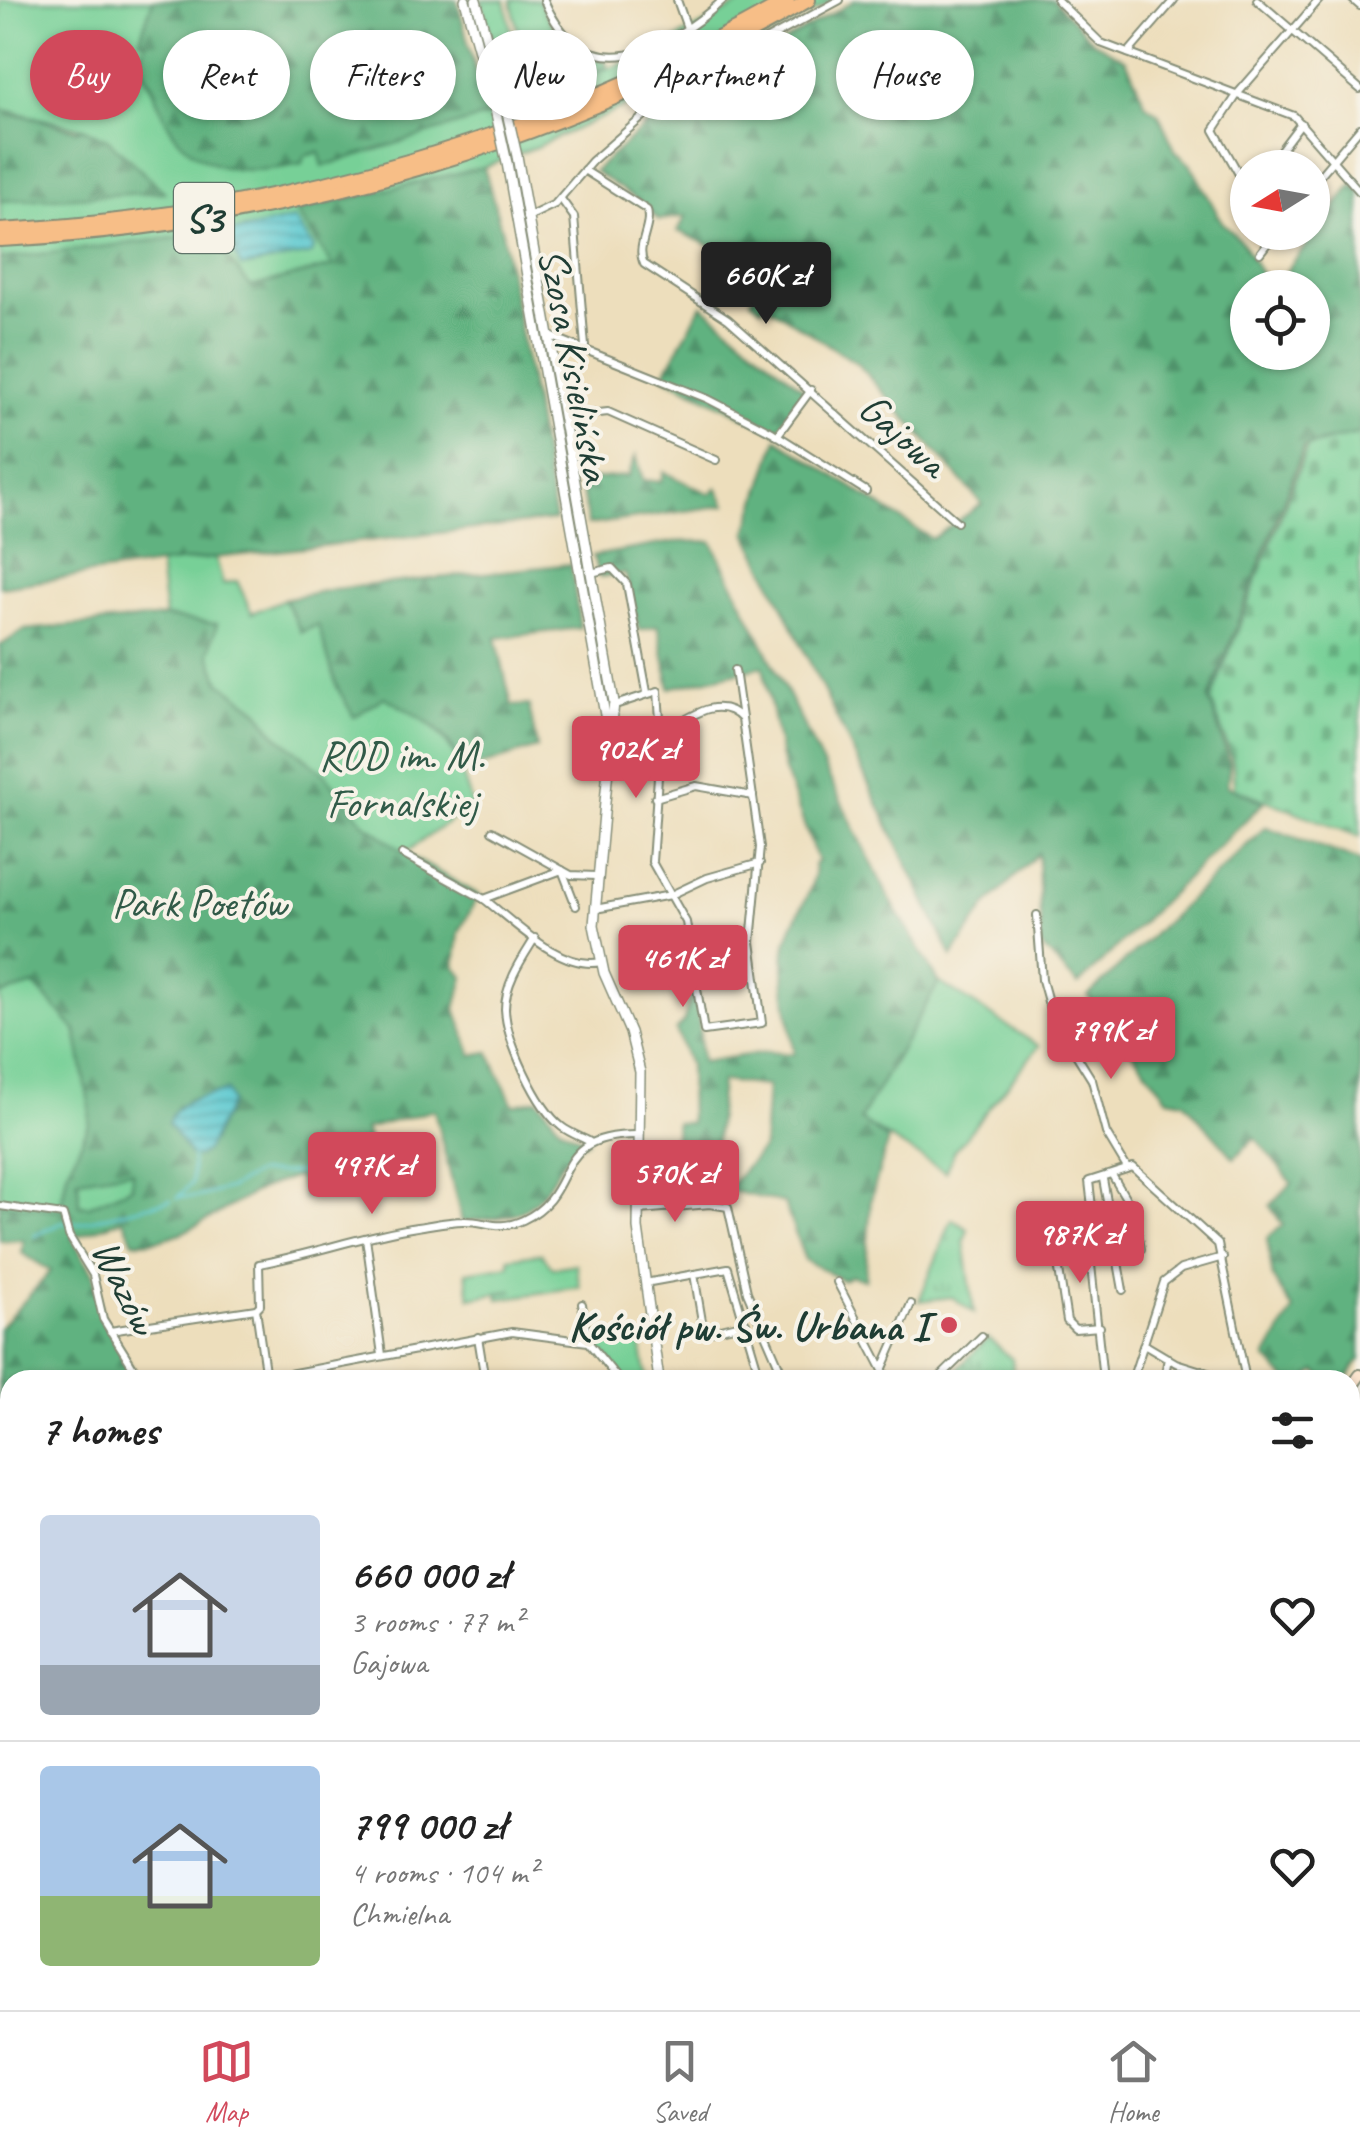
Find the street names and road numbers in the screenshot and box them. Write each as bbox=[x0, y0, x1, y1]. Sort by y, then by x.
road number: S3 bbox=[174, 183, 234, 253]
street label: Szosa Kisielińska bbox=[526, 244, 624, 489]
street label: Gajowa bbox=[848, 382, 961, 491]
street label: Wazów bbox=[79, 1231, 171, 1345]

